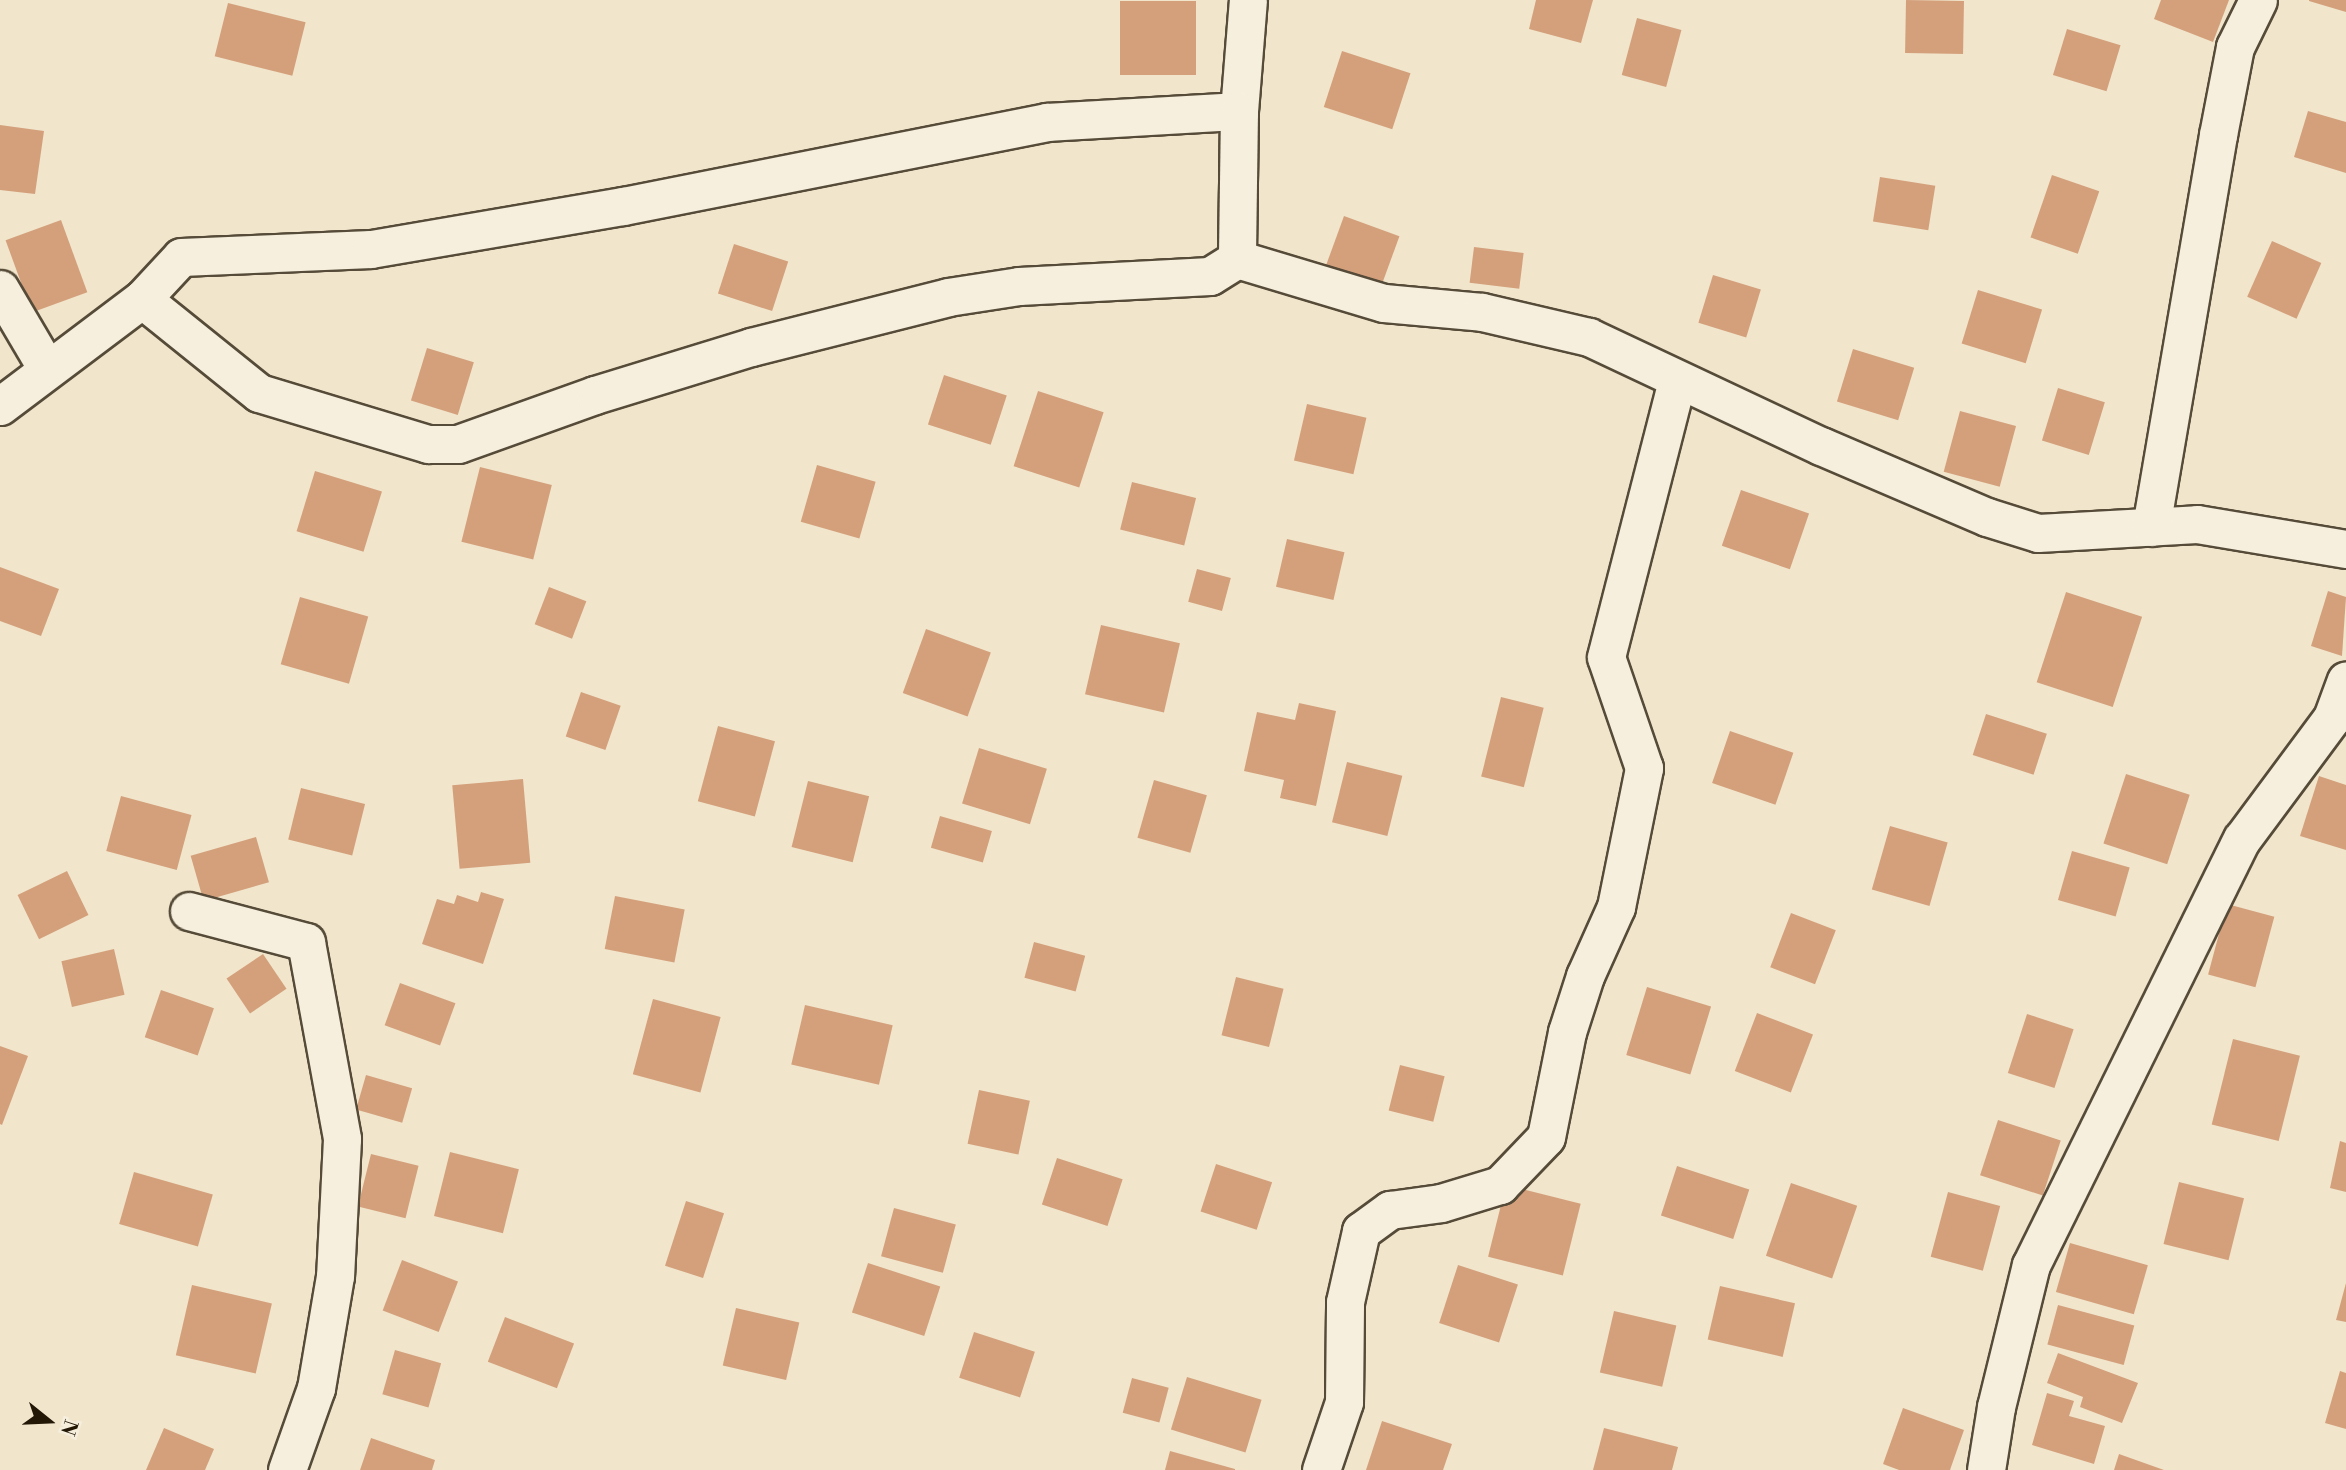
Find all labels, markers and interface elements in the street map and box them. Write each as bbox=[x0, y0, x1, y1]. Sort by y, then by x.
north arrow bbox=[14, 1386, 84, 1456]
text: N bbox=[55, 1417, 83, 1438]

